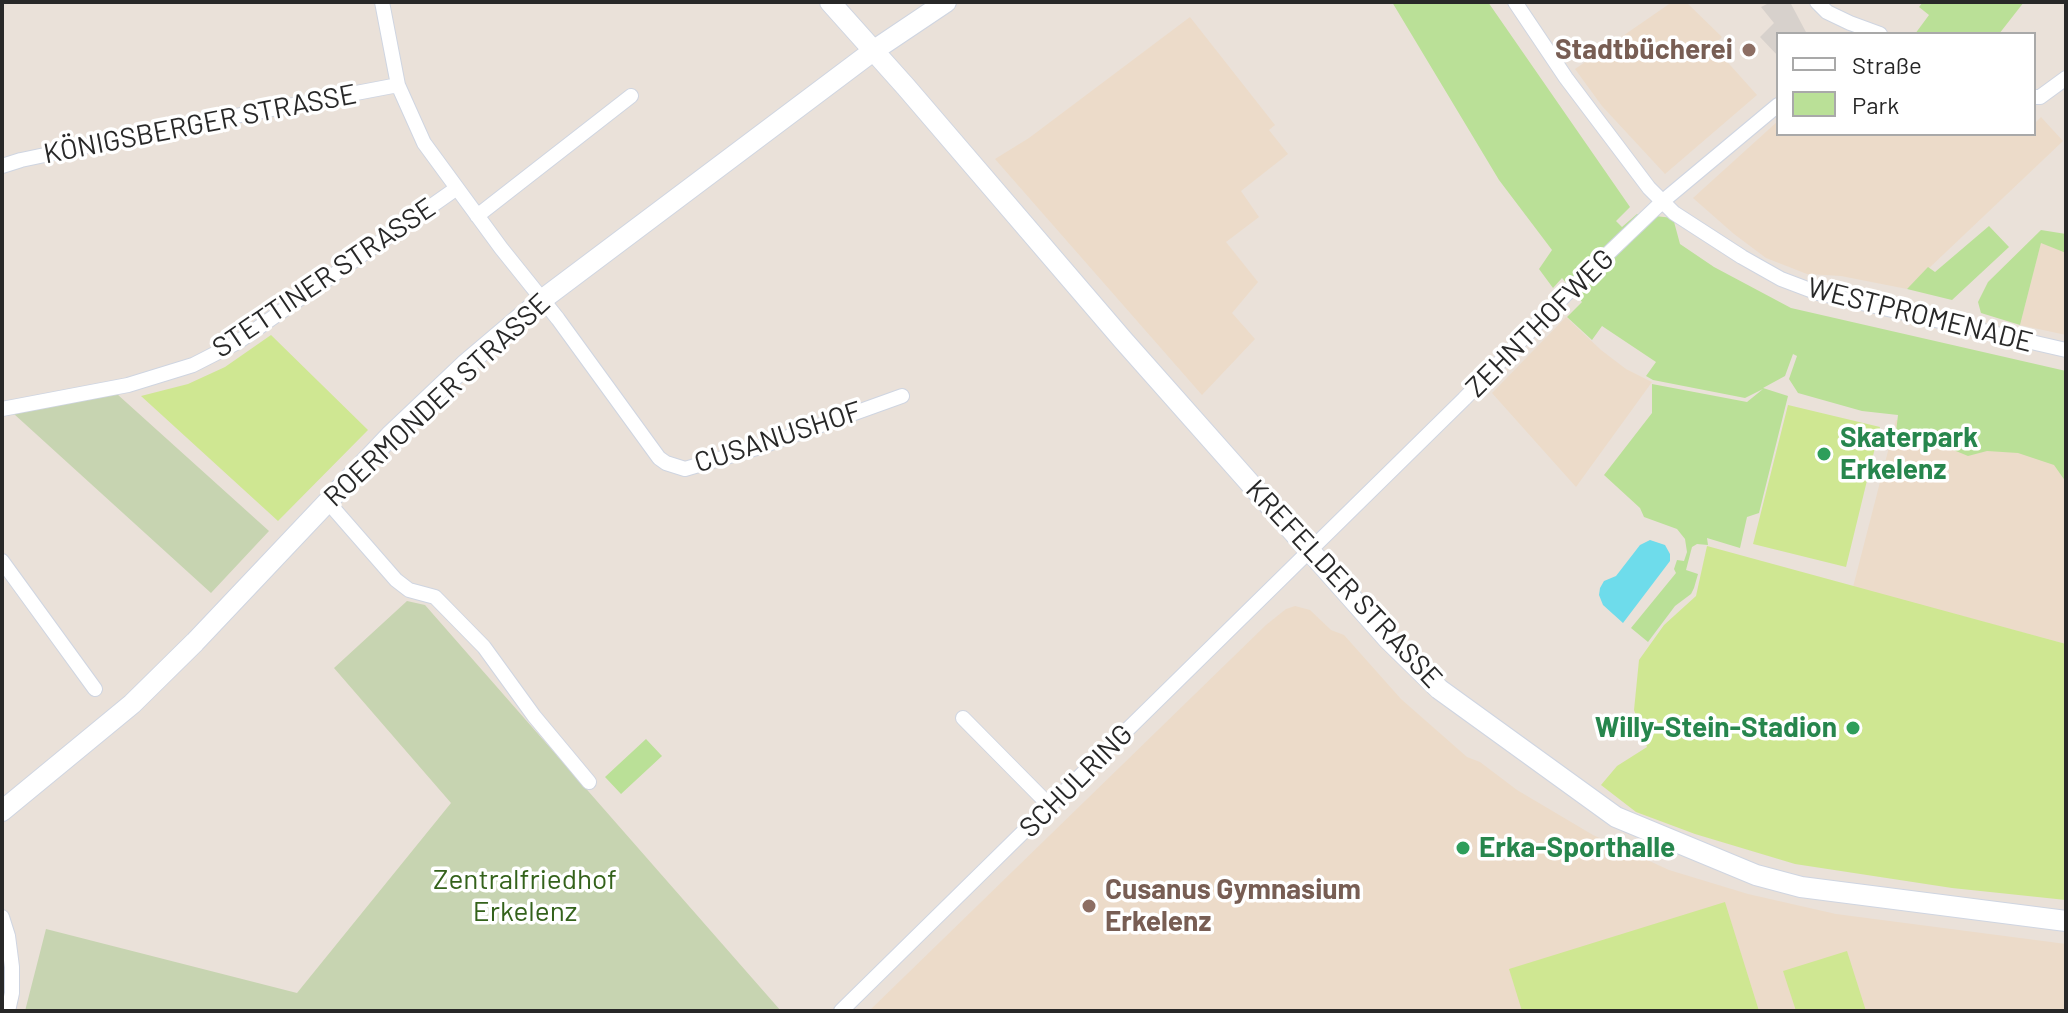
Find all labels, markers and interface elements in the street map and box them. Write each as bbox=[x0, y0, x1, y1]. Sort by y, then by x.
legend bbox=[1776, 32, 2036, 136]
place label: Stadtbücherei bbox=[1555, 33, 1733, 67]
marker: Stadtbücherei bbox=[1740, 41, 1758, 59]
text: Straße bbox=[1852, 50, 1922, 79]
street label: KÖNIGSBERGER STRASSE bbox=[41, 77, 359, 171]
text: Park bbox=[1852, 90, 1899, 119]
street label: STETTINER STRASSE bbox=[206, 191, 442, 365]
street label: ZEHNTHOFWEG bbox=[1459, 242, 1621, 404]
street label: WESTPROMENADE bbox=[1804, 271, 2036, 359]
street label: ROERMONDER STRASSE bbox=[317, 286, 557, 514]
street label: CUSANUSHOF bbox=[690, 394, 866, 480]
place label: Skaterpark Erkelenz bbox=[1840, 421, 1978, 487]
marker: Skaterpark Erkelenz bbox=[1815, 445, 1833, 463]
street label: KREFELDER STRASSE bbox=[1239, 473, 1449, 695]
place label: Willy-Stein-Stadion bbox=[1595, 711, 1837, 745]
street label: SCHULRING bbox=[1012, 717, 1140, 845]
marker: Willy-Stein-Stadion bbox=[1844, 719, 1862, 737]
place label: Erka-Sporthalle bbox=[1479, 831, 1675, 865]
marker: Erka-Sporthalle bbox=[1454, 839, 1472, 857]
park label: Zentralfriedhof Erkelenz bbox=[433, 863, 617, 929]
place label: Cusanus Gymnasium Erkelenz bbox=[1105, 873, 1361, 939]
marker: Cusanus Gymnasium Erkelenz bbox=[1080, 897, 1098, 915]

